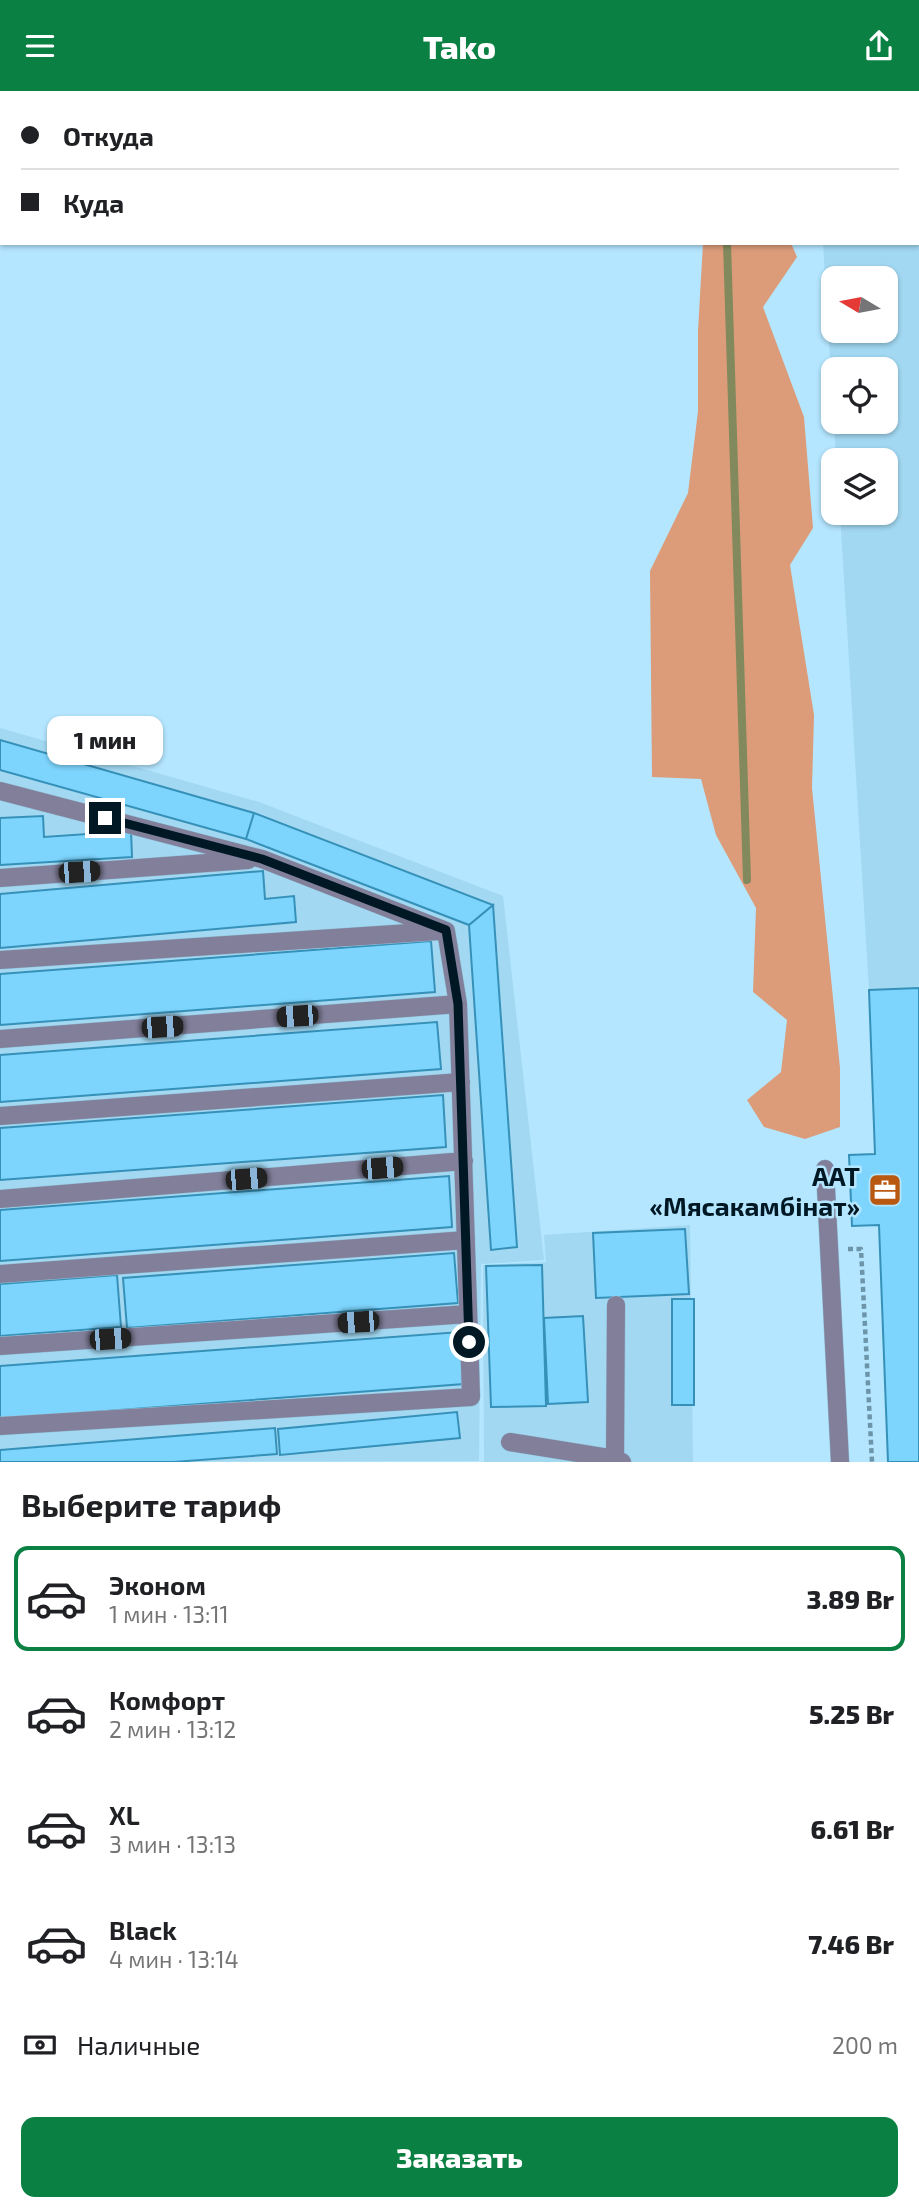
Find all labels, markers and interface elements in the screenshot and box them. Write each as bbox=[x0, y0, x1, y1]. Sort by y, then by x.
icon: menu bbox=[21, 27, 59, 65]
text: Tako bbox=[423, 27, 496, 65]
icon: share bbox=[860, 27, 898, 65]
text: Откуда bbox=[63, 120, 154, 151]
text: Куда bbox=[63, 187, 124, 218]
north arrow bbox=[821, 266, 898, 343]
map controls bbox=[821, 266, 898, 525]
button: locate bbox=[821, 357, 898, 434]
button: layers bbox=[821, 448, 898, 525]
callout: 1 мин bbox=[47, 717, 163, 765]
text: 1 мин bbox=[74, 726, 136, 754]
route end bbox=[89, 802, 121, 834]
car bbox=[58, 860, 101, 884]
car bbox=[276, 1004, 319, 1028]
car bbox=[141, 1015, 184, 1039]
car bbox=[361, 1156, 404, 1180]
place label: ААТ «Мясакамбінат» bbox=[650, 1160, 860, 1221]
car bbox=[225, 1167, 268, 1191]
office icon: ААТ «Мясакамбінат» bbox=[866, 1171, 904, 1209]
car bbox=[337, 1310, 380, 1334]
route start bbox=[453, 1326, 485, 1358]
car bbox=[89, 1327, 132, 1351]
text: Выберите тариф bbox=[21, 1485, 281, 1523]
icon: car bbox=[25, 1567, 88, 1630]
text: Эконом bbox=[109, 1569, 206, 1600]
text: 3.89 Br bbox=[807, 1583, 894, 1614]
text: 1 мин · 13:11 bbox=[109, 1600, 229, 1628]
icon: car bbox=[25, 1682, 88, 1745]
text: Комфорт bbox=[109, 1684, 225, 1715]
text: 5.25 Br bbox=[809, 1698, 894, 1729]
text: 2 мин · 13:12 bbox=[109, 1715, 236, 1743]
icon: car bbox=[25, 1797, 88, 1860]
text: XL bbox=[109, 1799, 140, 1830]
text: 6.61 Br bbox=[811, 1813, 894, 1844]
text: 3 мин · 13:13 bbox=[109, 1830, 236, 1858]
icon: car bbox=[25, 1912, 88, 1975]
text: Black bbox=[109, 1914, 177, 1945]
text: 7.46 Br bbox=[808, 1928, 894, 1959]
text: 4 мин · 13:14 bbox=[109, 1945, 239, 1973]
icon: cash bbox=[21, 2026, 59, 2064]
text: Наличные bbox=[77, 2029, 200, 2060]
text: 200 m bbox=[832, 2031, 898, 2059]
button: Заказать bbox=[21, 2117, 898, 2197]

